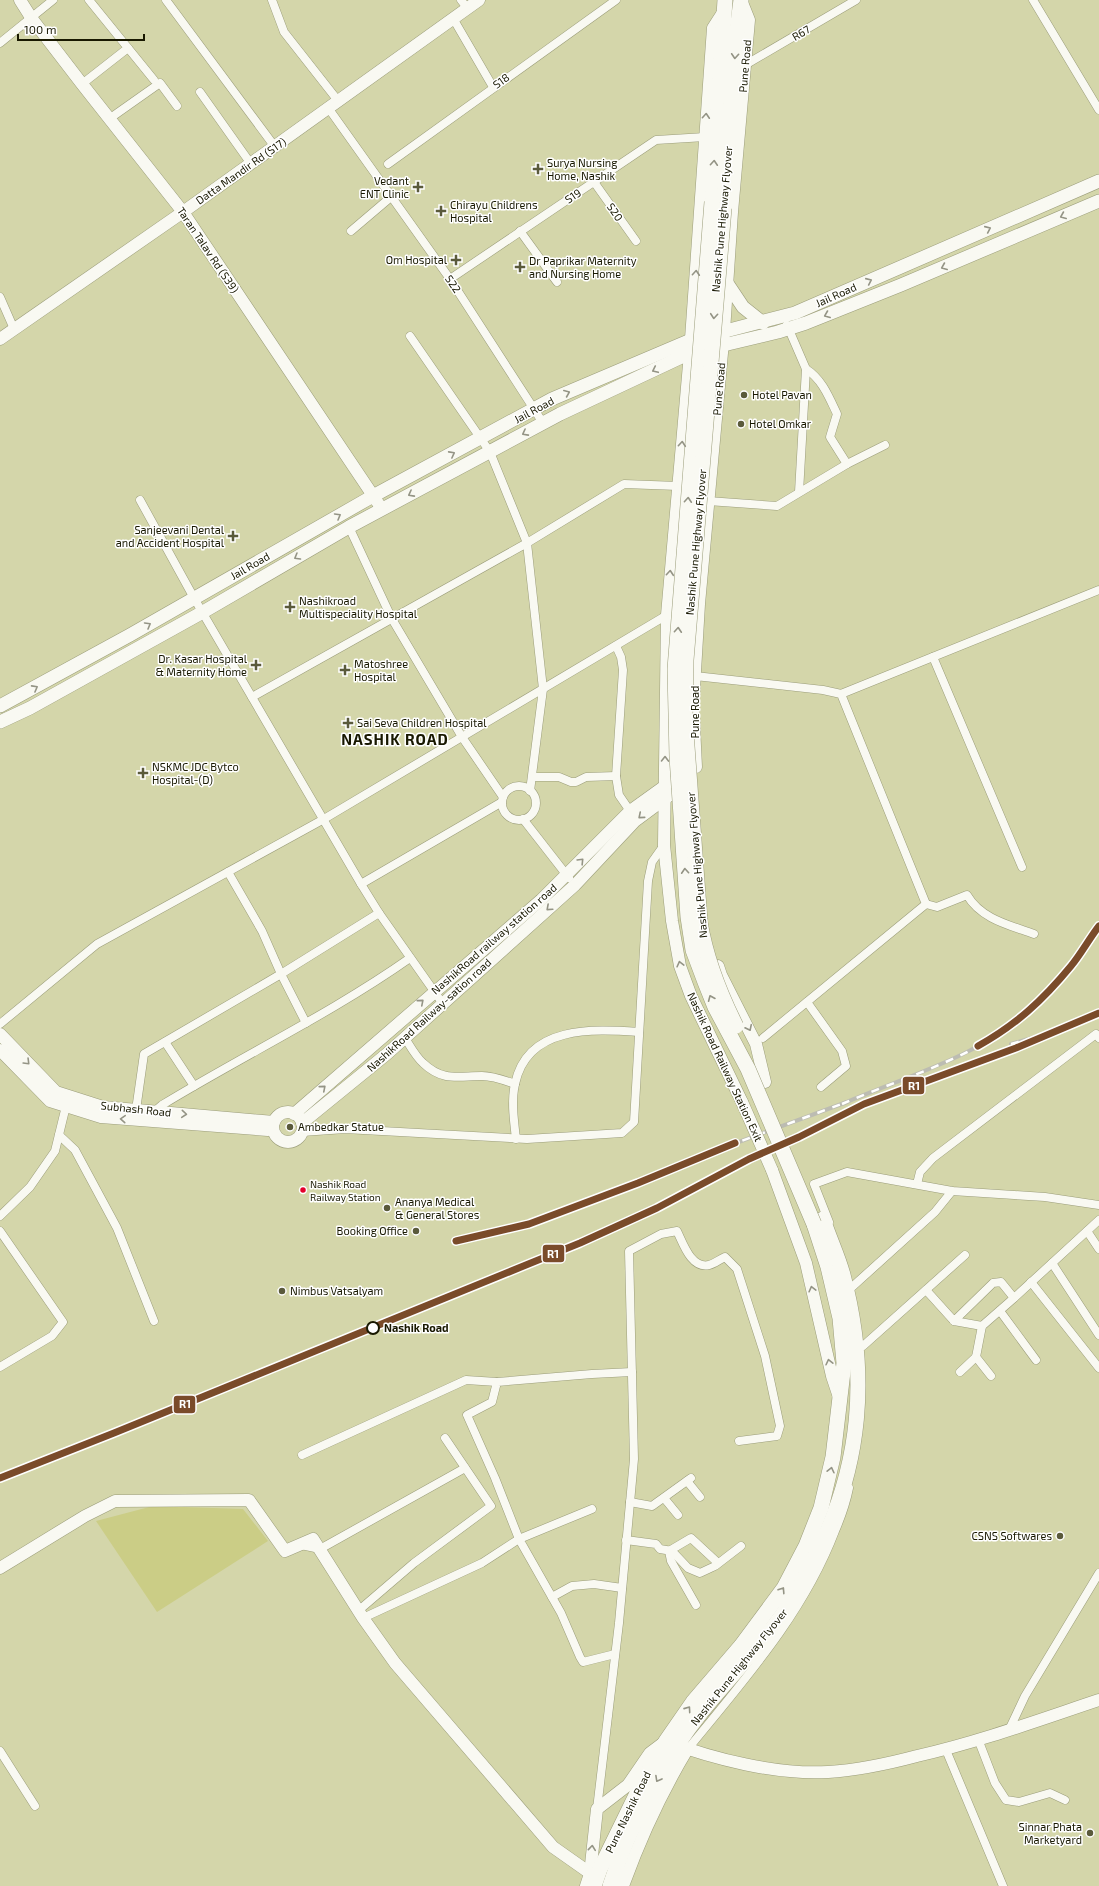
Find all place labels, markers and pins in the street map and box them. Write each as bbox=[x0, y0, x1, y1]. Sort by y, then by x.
place label: Surya Nursing Home, Nashik bbox=[547, 156, 617, 182]
marker: Surya Nursing Home, Nashik bbox=[532, 163, 544, 175]
place label: Vedant ENT Clinic bbox=[360, 174, 409, 200]
marker: Vedant ENT Clinic bbox=[412, 181, 424, 193]
place label: Chirayu Childrens Hospital bbox=[450, 198, 538, 224]
marker: Chirayu Childrens Hospital bbox=[435, 205, 447, 217]
place label: Om Hospital bbox=[386, 253, 448, 266]
marker: Om Hospital bbox=[450, 254, 462, 266]
place label: Dr Paprikar Maternity and Nursing Home bbox=[529, 254, 637, 280]
marker: Dr Paprikar Maternity and Nursing Home bbox=[514, 261, 526, 273]
place label: Hotel Pavan bbox=[752, 388, 812, 401]
marker: Hotel Pavan bbox=[739, 390, 749, 400]
place label: Hotel Omkar bbox=[749, 417, 812, 430]
marker: Hotel Omkar bbox=[736, 419, 746, 429]
place label: Sanjeevani Dental and Accident Hospital bbox=[116, 523, 225, 549]
marker: Sanjeevani Dental and Accident Hospital bbox=[227, 530, 239, 542]
place label: Nashikroad Multispeciality Hospital bbox=[299, 594, 418, 620]
marker: Nashikroad Multispeciality Hospital bbox=[284, 601, 296, 613]
place label: Dr. Kasar Hospital & Maternity Home bbox=[155, 652, 248, 678]
place label: Matoshree Hospital bbox=[354, 657, 408, 683]
marker: Dr. Kasar Hospital & Maternity Home bbox=[250, 659, 262, 671]
marker: Matoshree Hospital bbox=[339, 664, 351, 676]
place label: Sai Seva Children Hospital bbox=[357, 716, 487, 729]
marker: Sai Seva Children Hospital bbox=[342, 717, 354, 729]
place label: NSKMC JDC Bytco Hospital-(D) bbox=[152, 760, 239, 786]
marker: NSKMC JDC Bytco Hospital-(D) bbox=[137, 767, 149, 779]
place label: Ambedkar Statue bbox=[298, 1120, 384, 1133]
marker: Ambedkar Statue bbox=[285, 1122, 295, 1132]
place label: Nashik Road Railway Station bbox=[310, 1178, 381, 1203]
marker: Nashik Road Railway Station bbox=[298, 1185, 308, 1195]
place label: Ananya Medical & General Stores bbox=[395, 1195, 480, 1221]
marker: Ananya Medical & General Stores bbox=[382, 1203, 392, 1213]
place label: Booking Office bbox=[337, 1224, 408, 1237]
marker: Booking Office bbox=[411, 1226, 421, 1236]
place label: Nimbus Vatsalyam bbox=[290, 1284, 383, 1297]
marker: Nimbus Vatsalyam bbox=[277, 1286, 287, 1296]
marker: Nashik Road bbox=[366, 1321, 380, 1335]
place label: Nashik Road bbox=[384, 1321, 449, 1334]
place label: CSNS Softwares bbox=[972, 1529, 1052, 1542]
marker: CSNS Softwares bbox=[1055, 1531, 1065, 1541]
place label: Sinnar Phata Marketyard bbox=[1018, 1820, 1082, 1846]
marker: Sinnar Phata Marketyard bbox=[1085, 1828, 1095, 1838]

